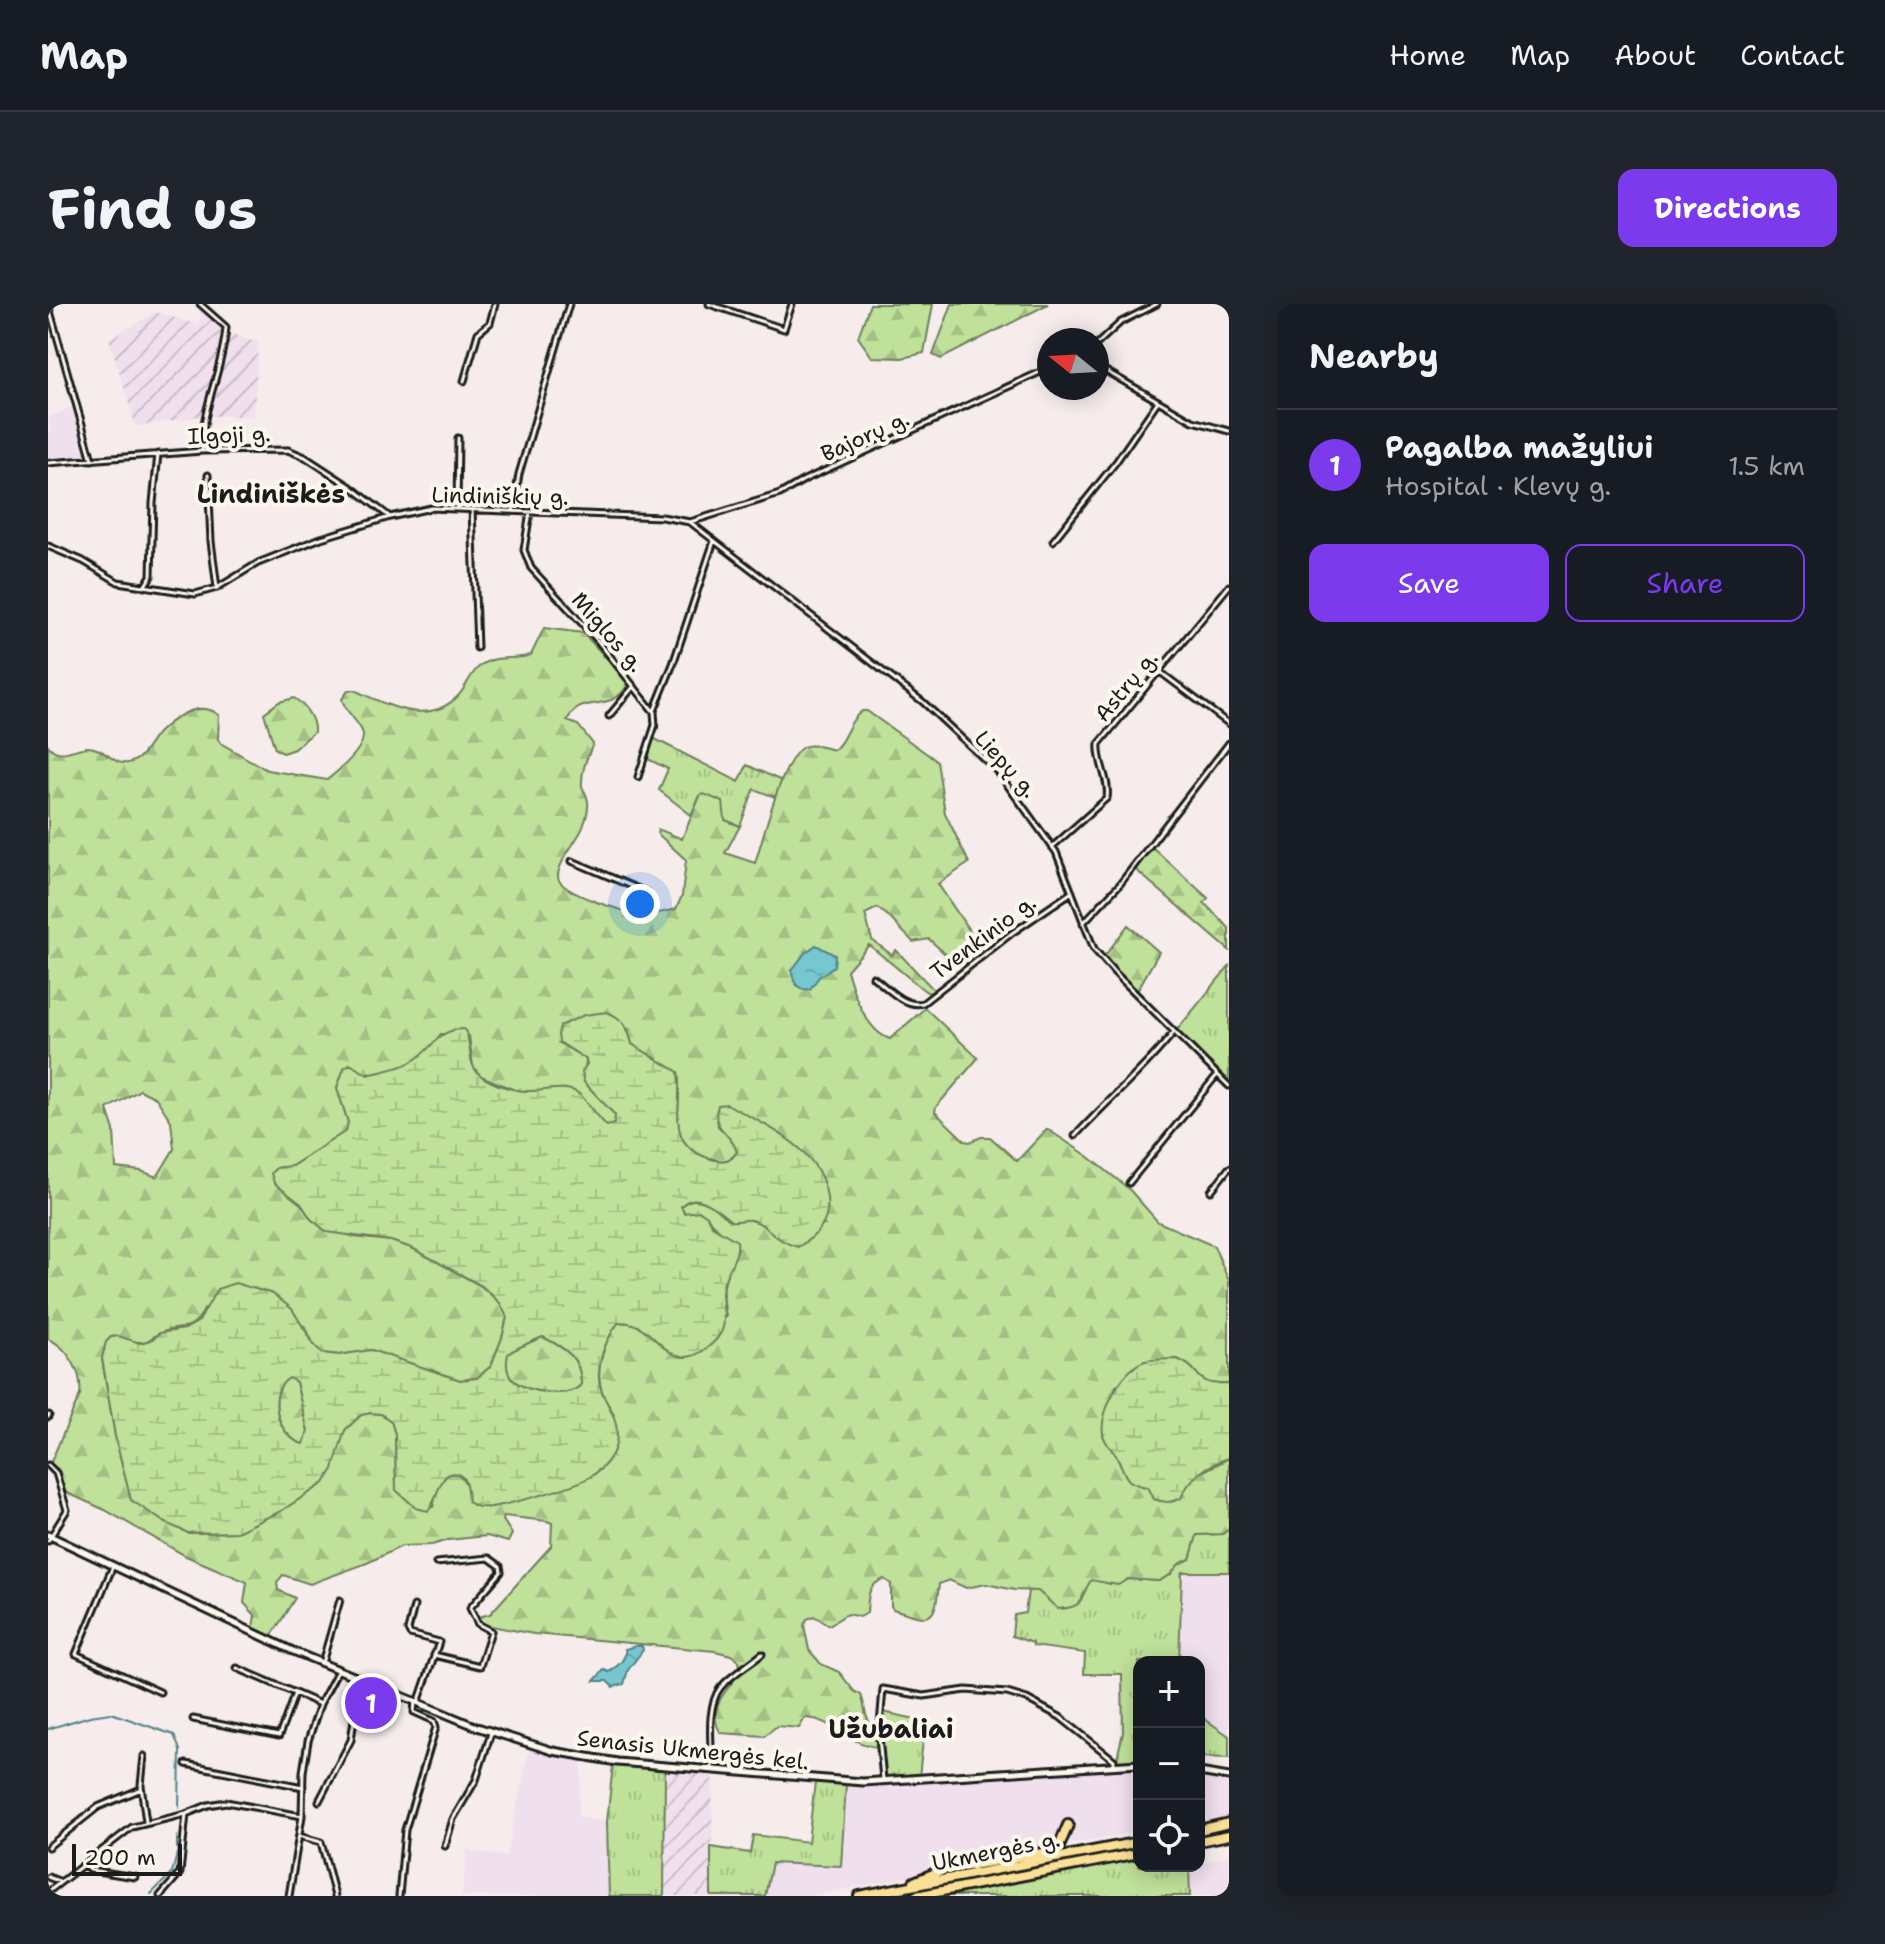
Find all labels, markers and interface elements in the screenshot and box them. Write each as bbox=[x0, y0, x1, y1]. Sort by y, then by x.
text: Map bbox=[40, 30, 128, 81]
text: Home bbox=[1389, 36, 1466, 74]
text: Map bbox=[1510, 36, 1570, 74]
text: About bbox=[1614, 36, 1696, 74]
text: Contact bbox=[1740, 36, 1845, 74]
button: Directions bbox=[1618, 169, 1837, 247]
text: Find us bbox=[48, 171, 257, 246]
north arrow bbox=[1037, 328, 1109, 400]
text: Nearby bbox=[1309, 333, 1439, 379]
street label: Bajorų g. bbox=[816, 404, 914, 468]
street label: Ilgoji g. bbox=[187, 419, 271, 451]
text: Pagalba mažyliui bbox=[1385, 427, 1653, 468]
text: 1 bbox=[1329, 448, 1341, 483]
text: 1.5 km bbox=[1728, 448, 1805, 483]
text: Hospital · Klevų g. bbox=[1385, 468, 1611, 503]
district label: Lindiniškės bbox=[197, 476, 345, 511]
street label: Lindiniškių g. bbox=[431, 480, 569, 512]
button: Save bbox=[1309, 544, 1549, 622]
button: Share bbox=[1565, 544, 1805, 622]
street label: Miglos g. bbox=[565, 586, 651, 678]
street label: Astrų g. bbox=[1088, 644, 1164, 728]
street label: Liepų g. bbox=[968, 724, 1044, 804]
your location bbox=[620, 884, 660, 924]
street label: Tvenkinio g. bbox=[924, 888, 1042, 986]
map controls bbox=[1133, 1656, 1205, 1872]
button: + bbox=[1133, 1656, 1205, 1728]
pin: 1 bbox=[345, 1673, 397, 1733]
district label: Užubaliai bbox=[828, 1711, 954, 1746]
street label: Senasis Ukmergės kel. bbox=[576, 1723, 810, 1777]
button: − bbox=[1133, 1728, 1205, 1800]
button: locate bbox=[1133, 1800, 1205, 1872]
street label: Ukmergės g. bbox=[930, 1824, 1062, 1878]
scale bar bbox=[72, 1840, 182, 1876]
text: 200 m bbox=[84, 1843, 156, 1872]

